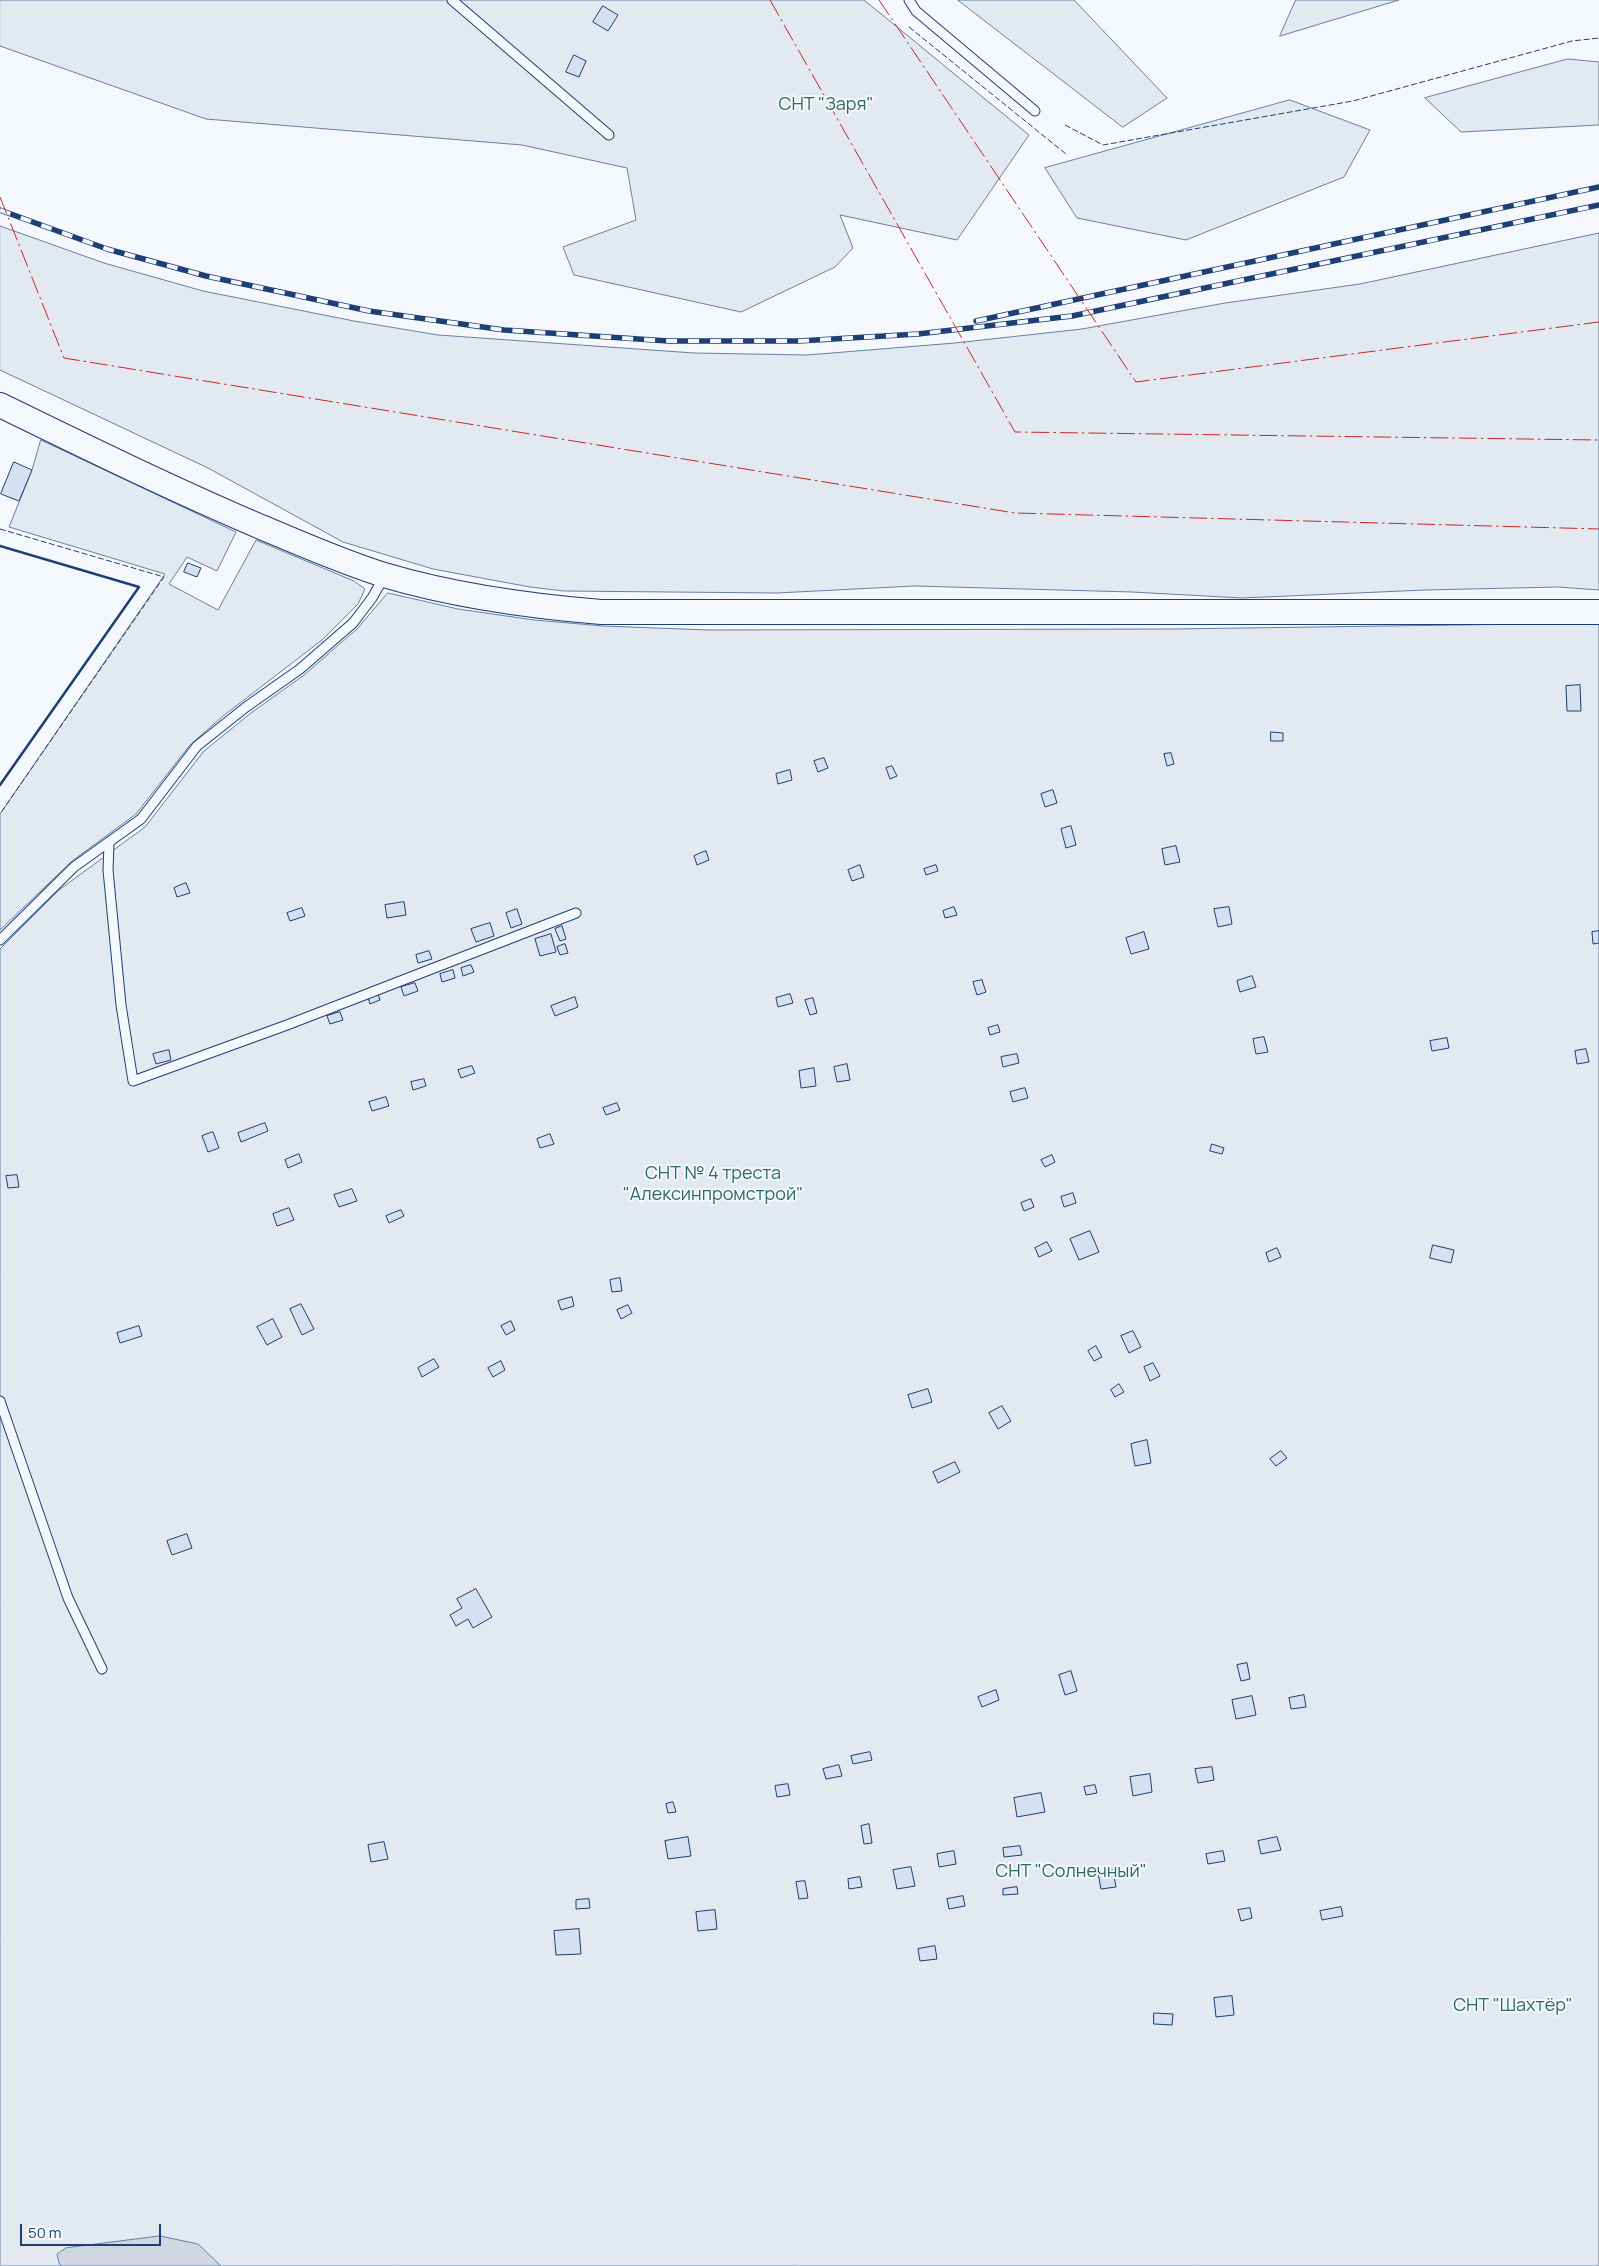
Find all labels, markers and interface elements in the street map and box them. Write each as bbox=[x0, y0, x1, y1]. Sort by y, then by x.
park label: СНТ "Заря" bbox=[779, 94, 873, 116]
park label: СНТ № 4 треста "Алексинпромстрой" bbox=[623, 1163, 803, 1206]
park label: СНТ "Солнечный" bbox=[995, 1861, 1147, 1883]
park label: СНТ "Шахтёр" bbox=[1453, 1995, 1573, 2017]
scale bar bbox=[22, 2214, 164, 2246]
text: 50 m bbox=[28, 2222, 62, 2243]

